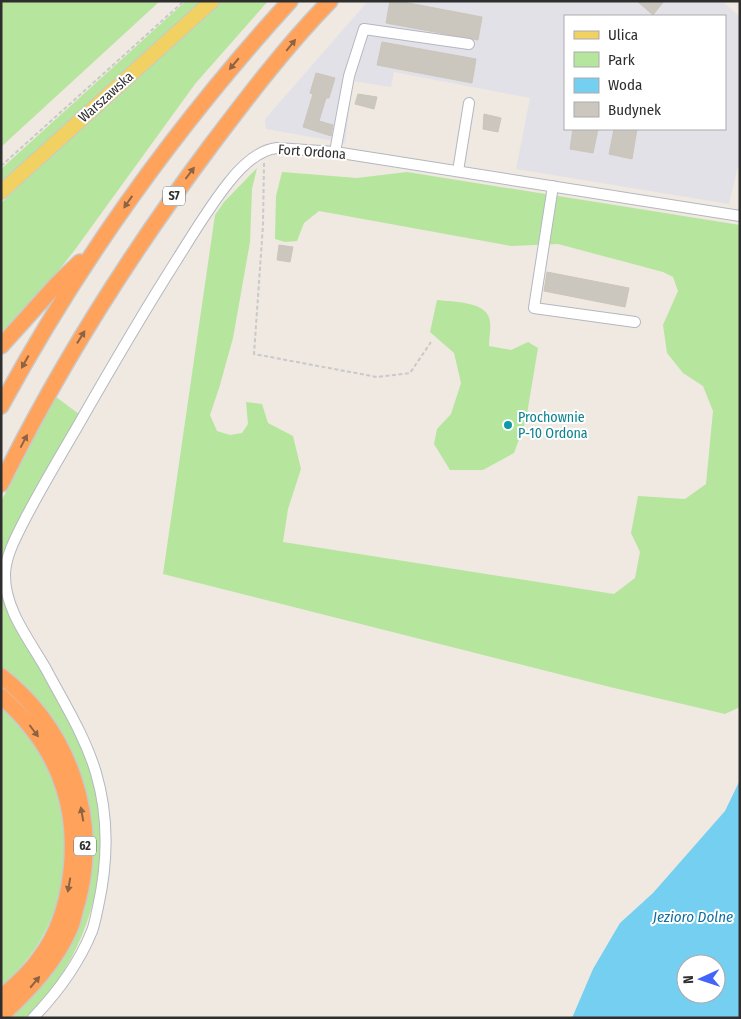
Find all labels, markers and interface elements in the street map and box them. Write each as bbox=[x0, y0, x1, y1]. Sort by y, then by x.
legend bbox=[564, 15, 726, 130]
text: Ulica bbox=[608, 26, 638, 44]
one-way arrow bbox=[285, 39, 296, 52]
text: Park bbox=[608, 51, 635, 69]
one-way arrow bbox=[229, 57, 240, 70]
street label: Warszawska bbox=[75, 68, 137, 126]
text: Woda bbox=[608, 76, 642, 94]
text: Budynek bbox=[608, 101, 661, 119]
street label: Fort Ordona bbox=[277, 141, 347, 163]
one-way arrow bbox=[185, 167, 196, 180]
road number: S7 bbox=[163, 187, 185, 206]
one-way arrow bbox=[123, 195, 133, 209]
one-way arrow bbox=[76, 331, 86, 344]
one-way arrow bbox=[21, 355, 30, 368]
place label: Prochownie P-10 Ordona bbox=[518, 409, 588, 442]
marker: Prochownie P-10 Ordona bbox=[502, 419, 514, 431]
one-way arrow bbox=[19, 434, 28, 448]
one-way arrow bbox=[29, 724, 40, 737]
one-way arrow bbox=[78, 806, 86, 822]
road number: 62 bbox=[74, 836, 96, 856]
one-way arrow bbox=[64, 877, 72, 893]
water label: Jezioro Dolne bbox=[652, 908, 733, 926]
north arrow bbox=[676, 954, 726, 1004]
one-way arrow bbox=[30, 975, 41, 988]
text: N bbox=[680, 975, 697, 984]

